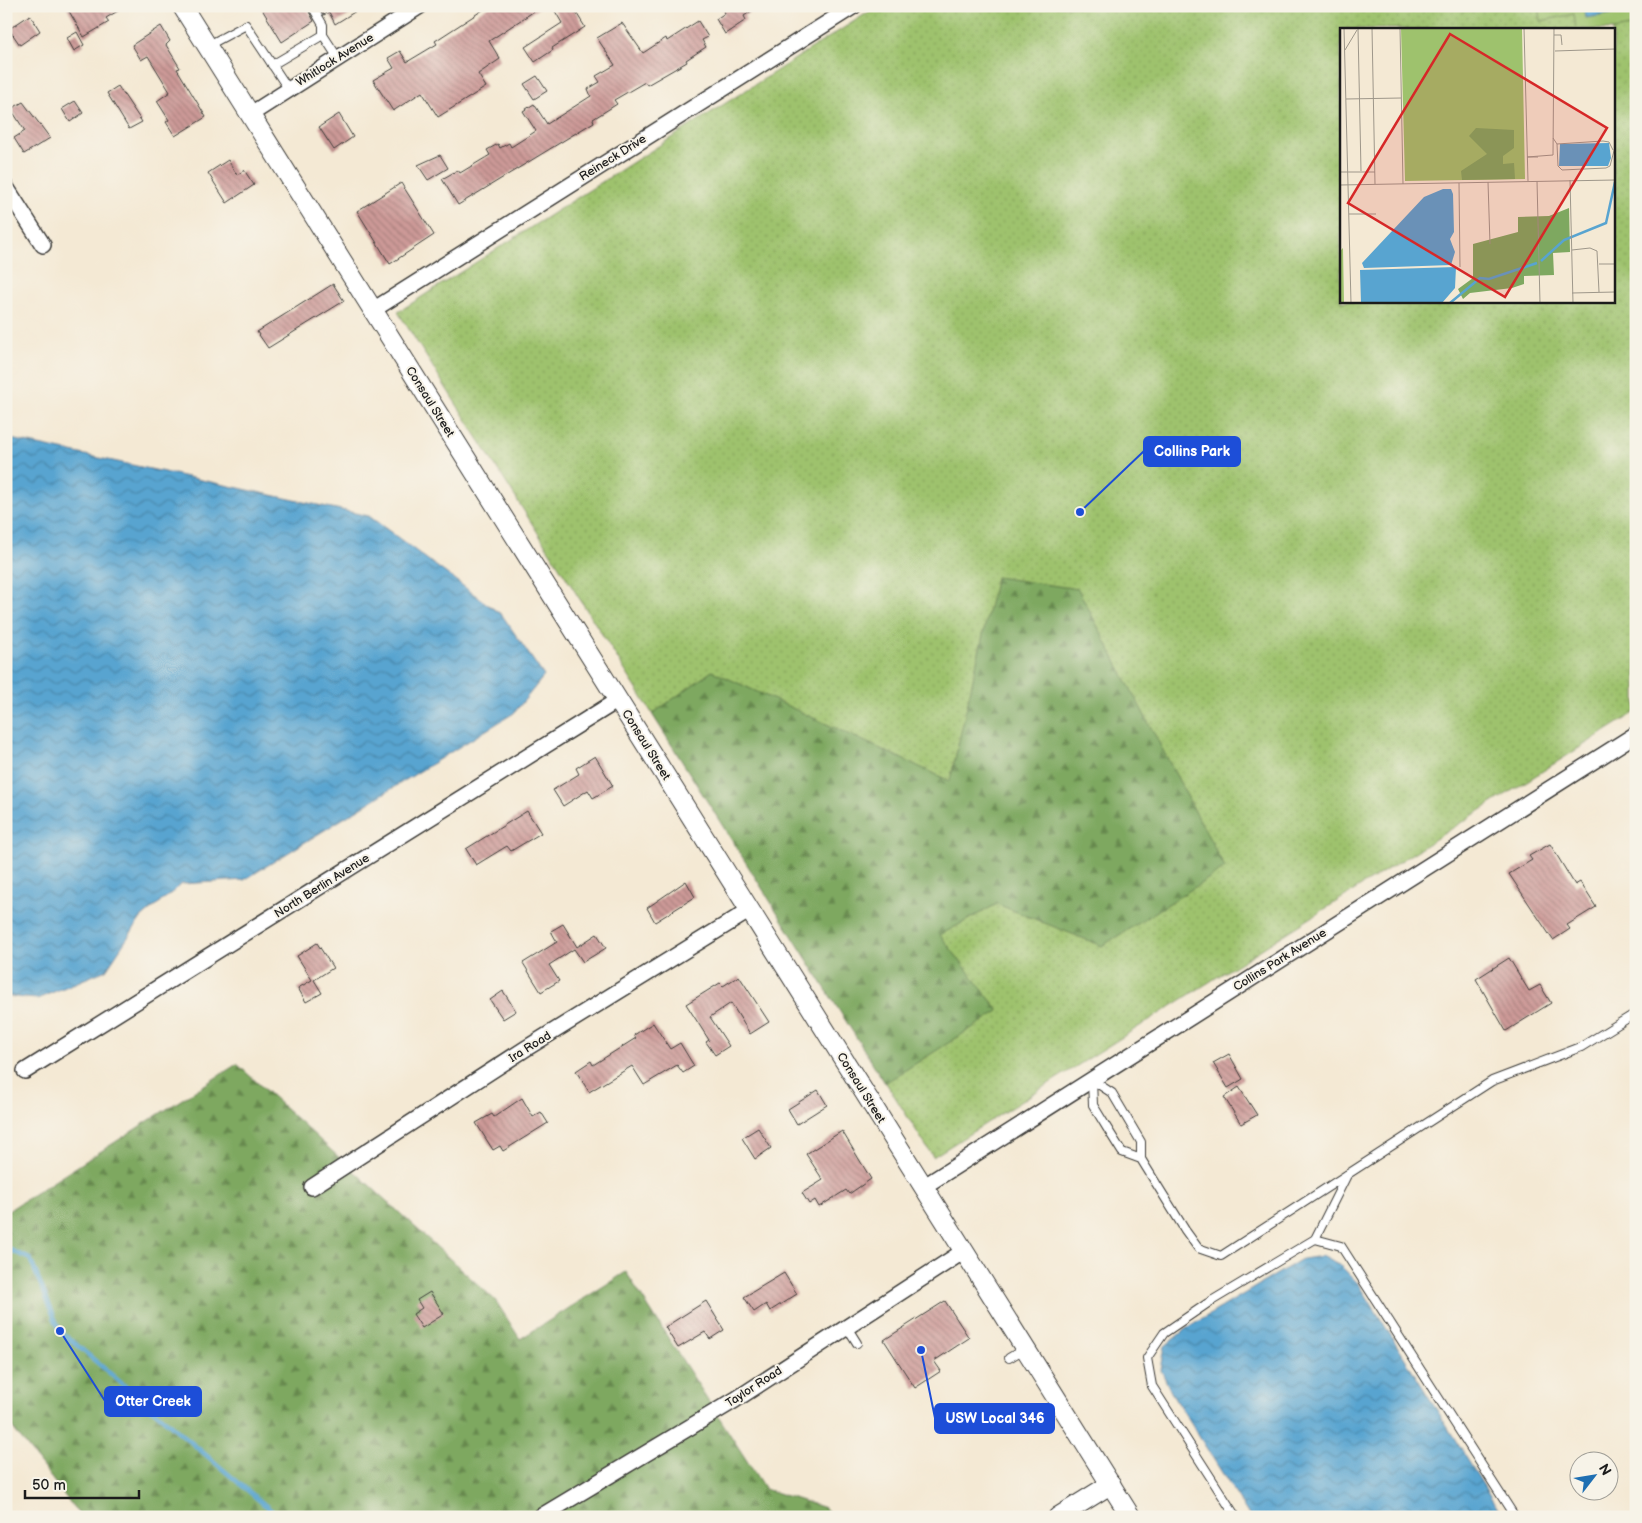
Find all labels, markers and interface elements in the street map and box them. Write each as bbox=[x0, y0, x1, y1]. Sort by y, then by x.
inset map bbox=[1340, 28, 1614, 302]
street label: Whitlock Avenue bbox=[293, 30, 377, 90]
street label: Reineck Drive bbox=[577, 131, 649, 185]
street label: Consaul Street bbox=[402, 364, 458, 440]
callout: Collins Park bbox=[1144, 437, 1240, 466]
text: Collins Park bbox=[1154, 443, 1231, 460]
street label: Consaul Street bbox=[618, 707, 674, 783]
street label: North Berlin Avenue bbox=[272, 851, 372, 921]
street label: Collins Park Avenue bbox=[1231, 925, 1329, 995]
street label: Ira Road bbox=[506, 1028, 554, 1066]
street label: Consaul Street bbox=[833, 1050, 889, 1126]
street label: Taylor Road bbox=[723, 1363, 785, 1411]
callout: Otter Creek bbox=[105, 1387, 201, 1416]
text: Otter Creek bbox=[115, 1393, 192, 1410]
callout: USW Local 346 bbox=[935, 1404, 1054, 1433]
text: USW Local 346 bbox=[946, 1410, 1044, 1427]
north arrow bbox=[1570, 1450, 1620, 1500]
text: N bbox=[1595, 1461, 1615, 1478]
scale bar bbox=[25, 1468, 139, 1500]
text: 50 m bbox=[32, 1476, 66, 1495]

